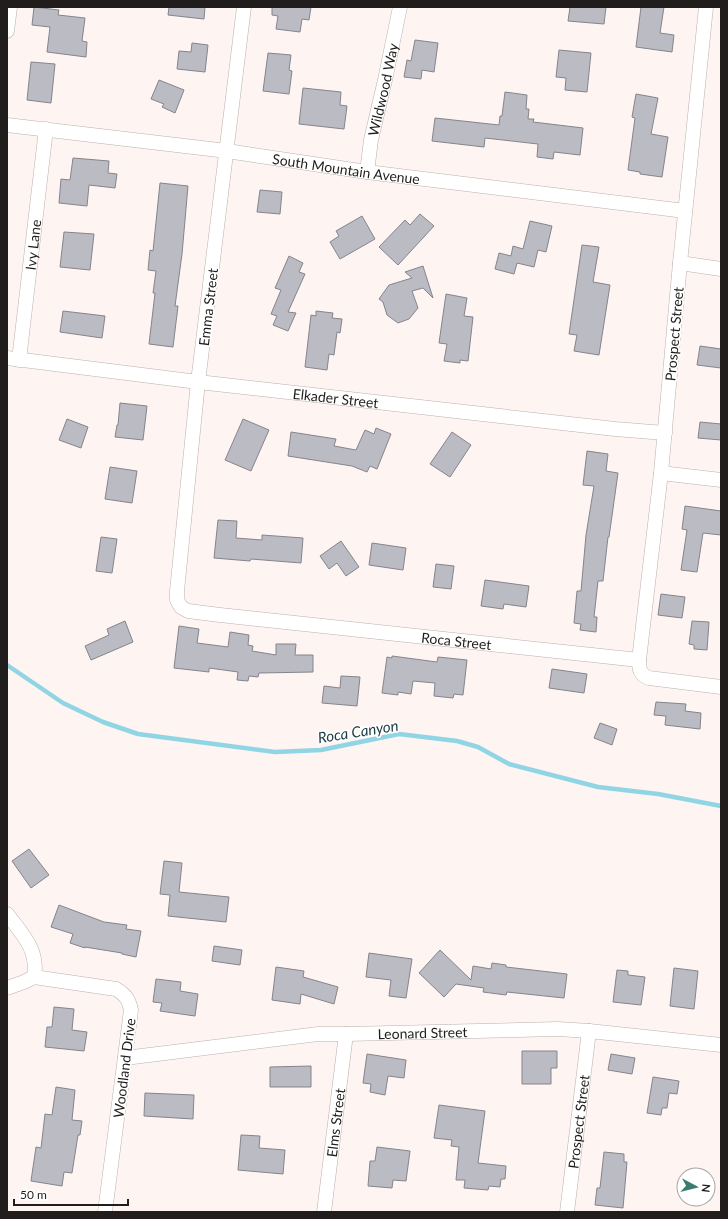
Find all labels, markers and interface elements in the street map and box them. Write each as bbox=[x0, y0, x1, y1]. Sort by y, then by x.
street label: Wildwood Way bbox=[364, 41, 401, 138]
street label: South Mountain Avenue bbox=[271, 149, 421, 187]
street label: Ivy Lane bbox=[21, 219, 44, 271]
street label: Emma Street bbox=[195, 267, 221, 347]
street label: Prospect Street bbox=[661, 286, 687, 382]
street label: Elkader Street bbox=[292, 384, 379, 411]
street label: Roca Street bbox=[420, 628, 492, 653]
water label: Roca Canyon bbox=[316, 716, 400, 746]
street label: Woodland Drive bbox=[109, 1017, 139, 1119]
street label: Leonard Street bbox=[377, 1023, 468, 1042]
street label: Prospect Street bbox=[564, 1074, 592, 1170]
street label: Elms Street bbox=[322, 1087, 348, 1158]
north arrow bbox=[676, 1167, 716, 1207]
scale bar bbox=[14, 1181, 128, 1207]
text: N bbox=[699, 1183, 713, 1193]
text: 50 m bbox=[20, 1187, 47, 1202]

